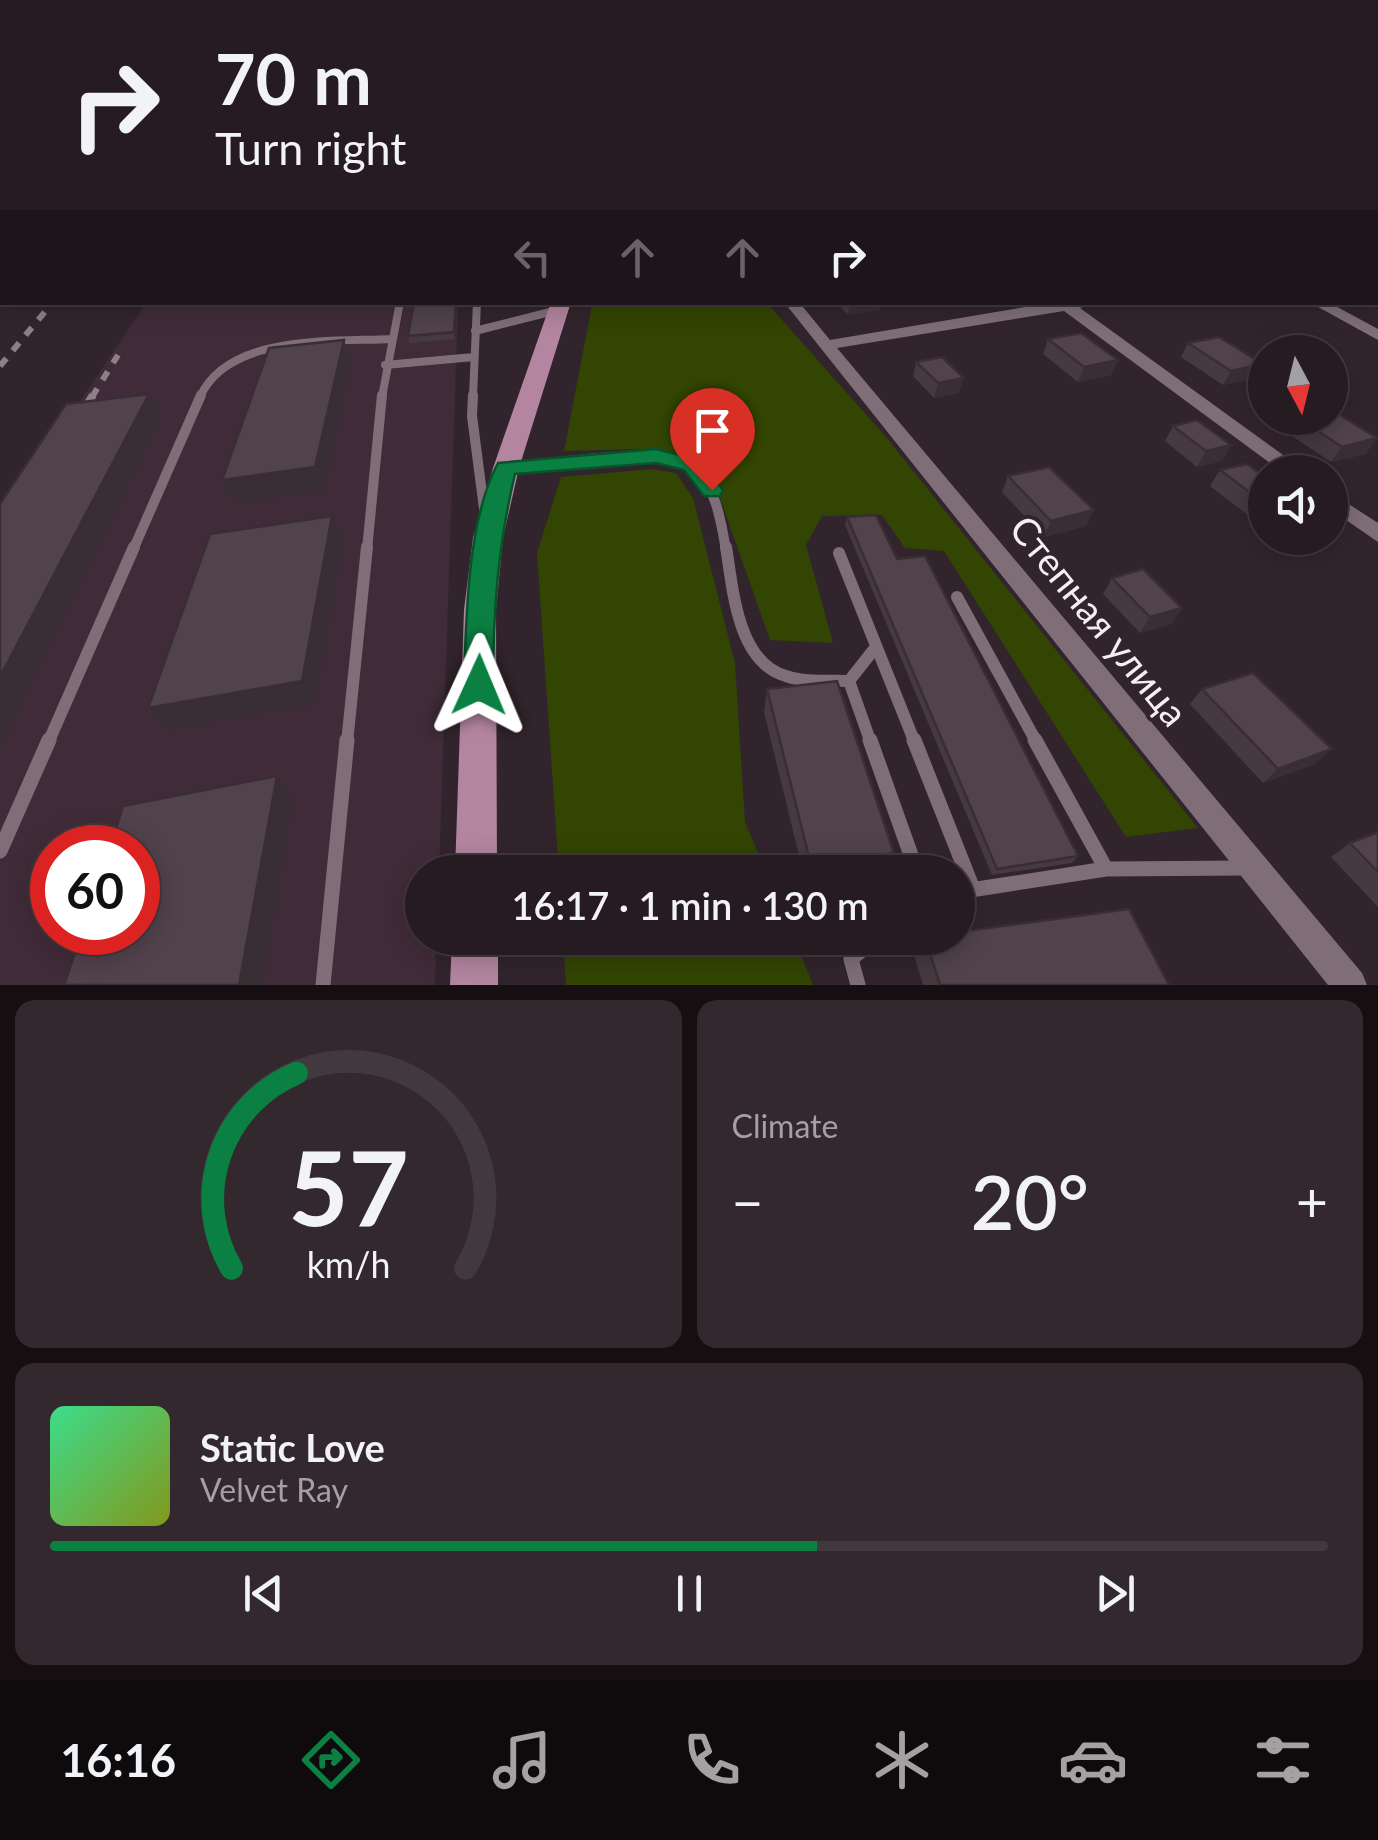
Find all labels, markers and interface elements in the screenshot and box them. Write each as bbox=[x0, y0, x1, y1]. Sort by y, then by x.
text: 70 m bbox=[215, 36, 372, 120]
icon: right bbox=[50, 40, 180, 170]
text: Turn right bbox=[215, 121, 406, 175]
icon: left bbox=[505, 230, 560, 285]
icon: ahead bbox=[610, 230, 665, 285]
icon: ahead bbox=[715, 230, 770, 285]
icon: right bbox=[820, 230, 875, 285]
north arrow bbox=[1248, 335, 1348, 435]
map controls bbox=[1248, 335, 1348, 555]
pin bbox=[670, 388, 755, 491]
icon: arrive bbox=[685, 403, 740, 458]
button: sound bbox=[1248, 455, 1348, 555]
street label: Степная улица bbox=[1001, 506, 1199, 734]
position arrow bbox=[427, 633, 531, 737]
speed limit sign: 60 bbox=[30, 825, 160, 955]
text: 16:17 · 1 min · 130 m bbox=[512, 882, 868, 928]
text: Climate bbox=[732, 1106, 838, 1145]
text: 57 bbox=[288, 1123, 409, 1248]
text: 20° bbox=[971, 1156, 1089, 1246]
text: − bbox=[732, 1168, 763, 1234]
text: + bbox=[1296, 1168, 1328, 1234]
text: km/h bbox=[306, 1243, 390, 1286]
text: Static Love bbox=[200, 1424, 385, 1470]
text: Velvet Ray bbox=[200, 1470, 348, 1509]
icon: previous bbox=[236, 1566, 291, 1621]
icon: pause bbox=[662, 1566, 717, 1621]
icon: next bbox=[1088, 1566, 1143, 1621]
icon: directions bbox=[296, 1725, 366, 1795]
icon: music bbox=[487, 1725, 557, 1795]
icon: phone bbox=[677, 1725, 747, 1795]
icon: climate bbox=[867, 1725, 937, 1795]
icon: car bbox=[1058, 1725, 1128, 1795]
icon: filters bbox=[1248, 1725, 1318, 1795]
text: 16:16 bbox=[60, 1733, 176, 1787]

